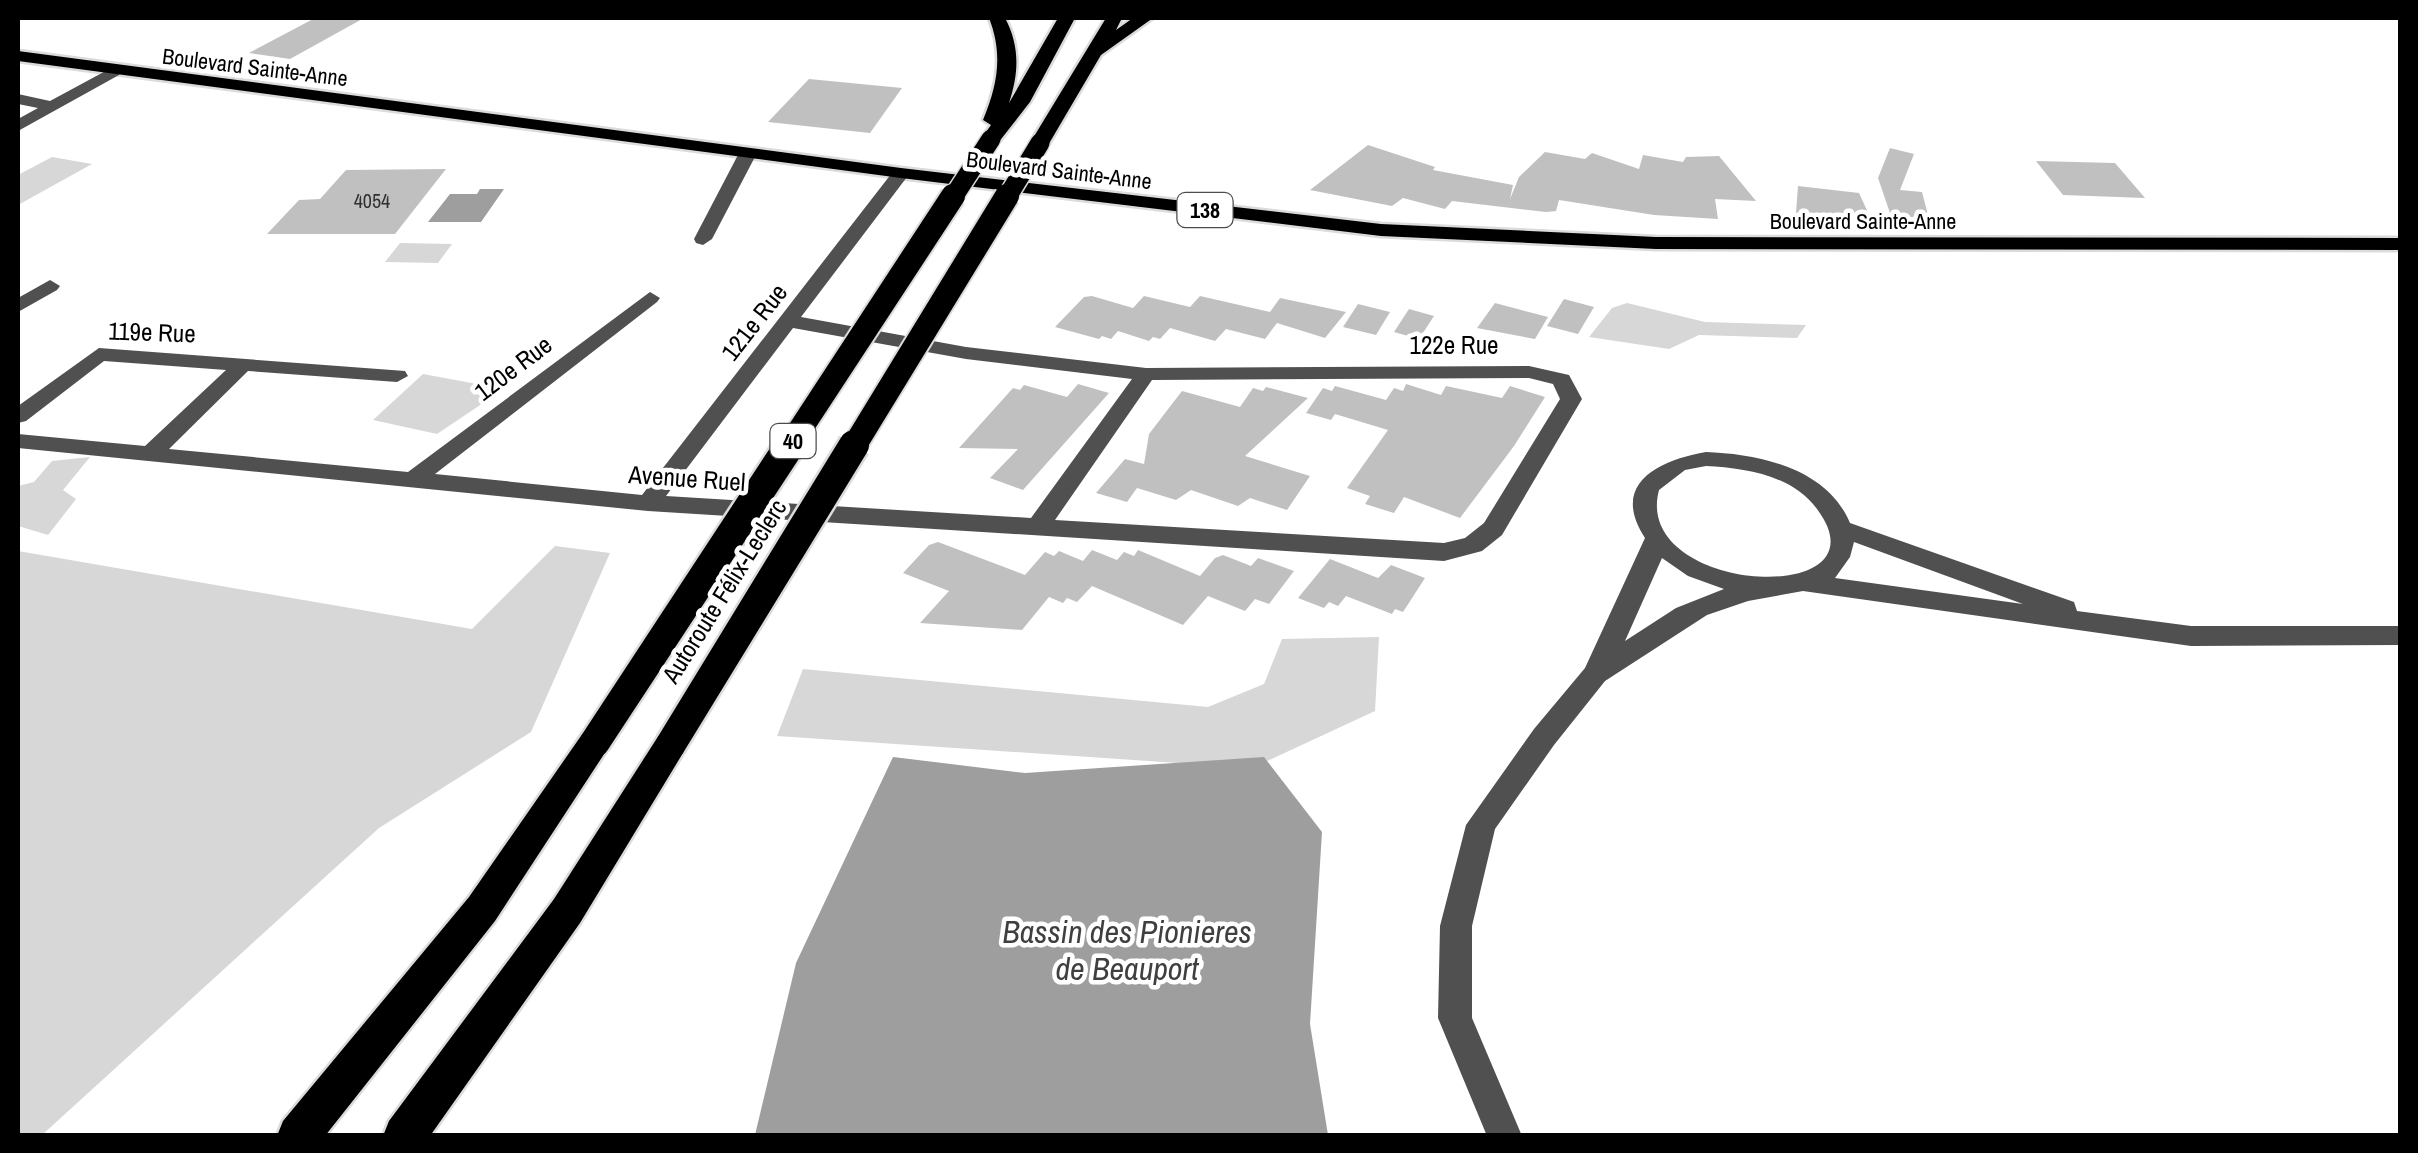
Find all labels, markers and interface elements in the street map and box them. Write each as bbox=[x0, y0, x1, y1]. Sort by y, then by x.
street label: Boulevard Sainte-Anne bbox=[161, 41, 349, 93]
street label: Boulevard Sainte-Anne bbox=[965, 144, 1153, 196]
house number: 4054 bbox=[354, 187, 390, 214]
road number: 138 bbox=[1178, 193, 1232, 227]
street label: Boulevard Sainte-Anne bbox=[1770, 206, 1956, 236]
street label: 121e Rue bbox=[713, 277, 795, 367]
street label: 119e Rue bbox=[108, 313, 196, 351]
street label: 120e Rue bbox=[467, 328, 559, 408]
street label: 122e Rue bbox=[1410, 328, 1498, 362]
road number: 40 bbox=[770, 424, 816, 458]
street label: Avenue Ruel bbox=[626, 457, 747, 499]
street label: Autoroute Félix-Leclerc bbox=[653, 493, 794, 690]
water label: Bassin des Pionieres de Beauport bbox=[1002, 910, 1252, 990]

